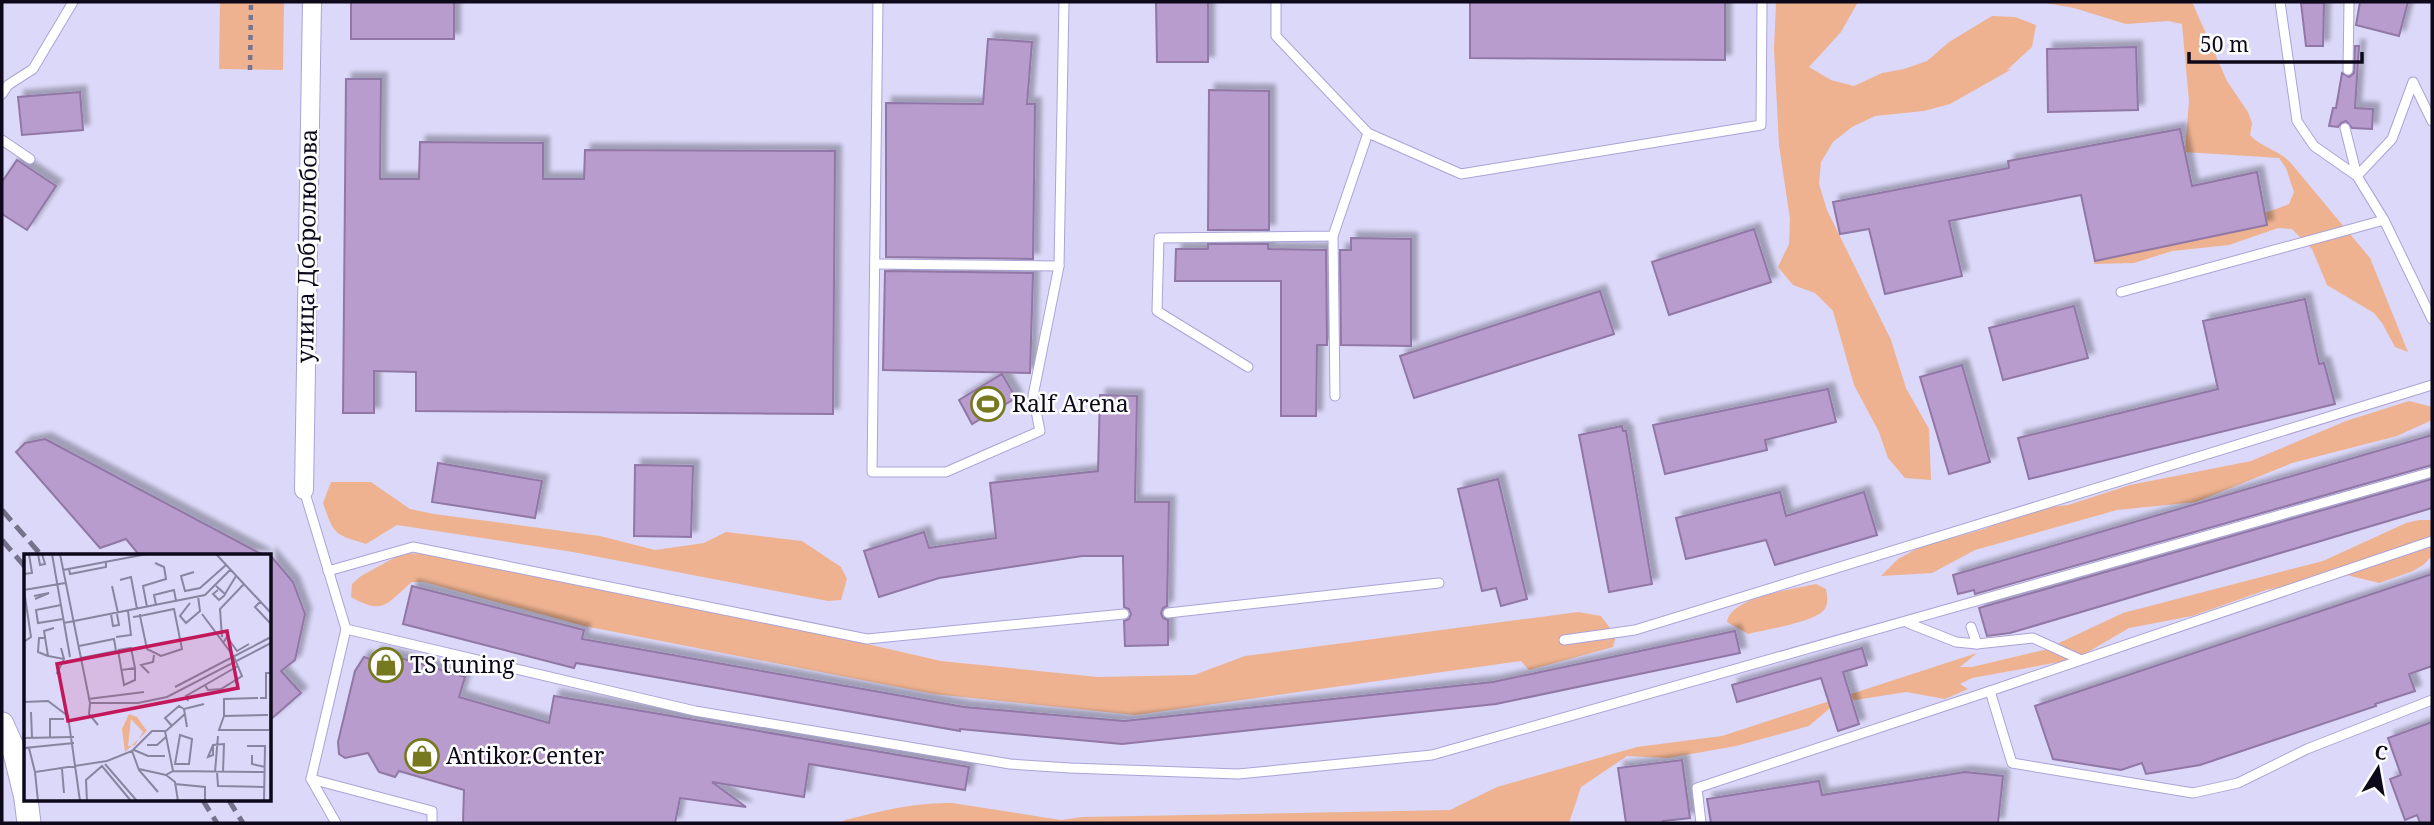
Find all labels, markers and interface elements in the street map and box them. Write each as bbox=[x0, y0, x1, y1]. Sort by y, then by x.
scale bar bbox=[2189, 21, 2362, 65]
text: 50 m bbox=[2200, 30, 2249, 58]
street label: улица Добролюбова bbox=[288, 129, 324, 363]
sports icon: Ralf Arena bbox=[969, 385, 1007, 423]
place label: Ralf Arena bbox=[1012, 387, 1129, 419]
inset map bbox=[24, 554, 271, 800]
shop icon: TS tuning bbox=[367, 646, 405, 684]
place label: TS tuning bbox=[410, 648, 515, 680]
north arrow bbox=[2343, 734, 2413, 804]
shop icon: Antikor.Center bbox=[403, 737, 441, 775]
text: С bbox=[2373, 738, 2390, 766]
place label: Antikor.Center bbox=[446, 739, 605, 771]

